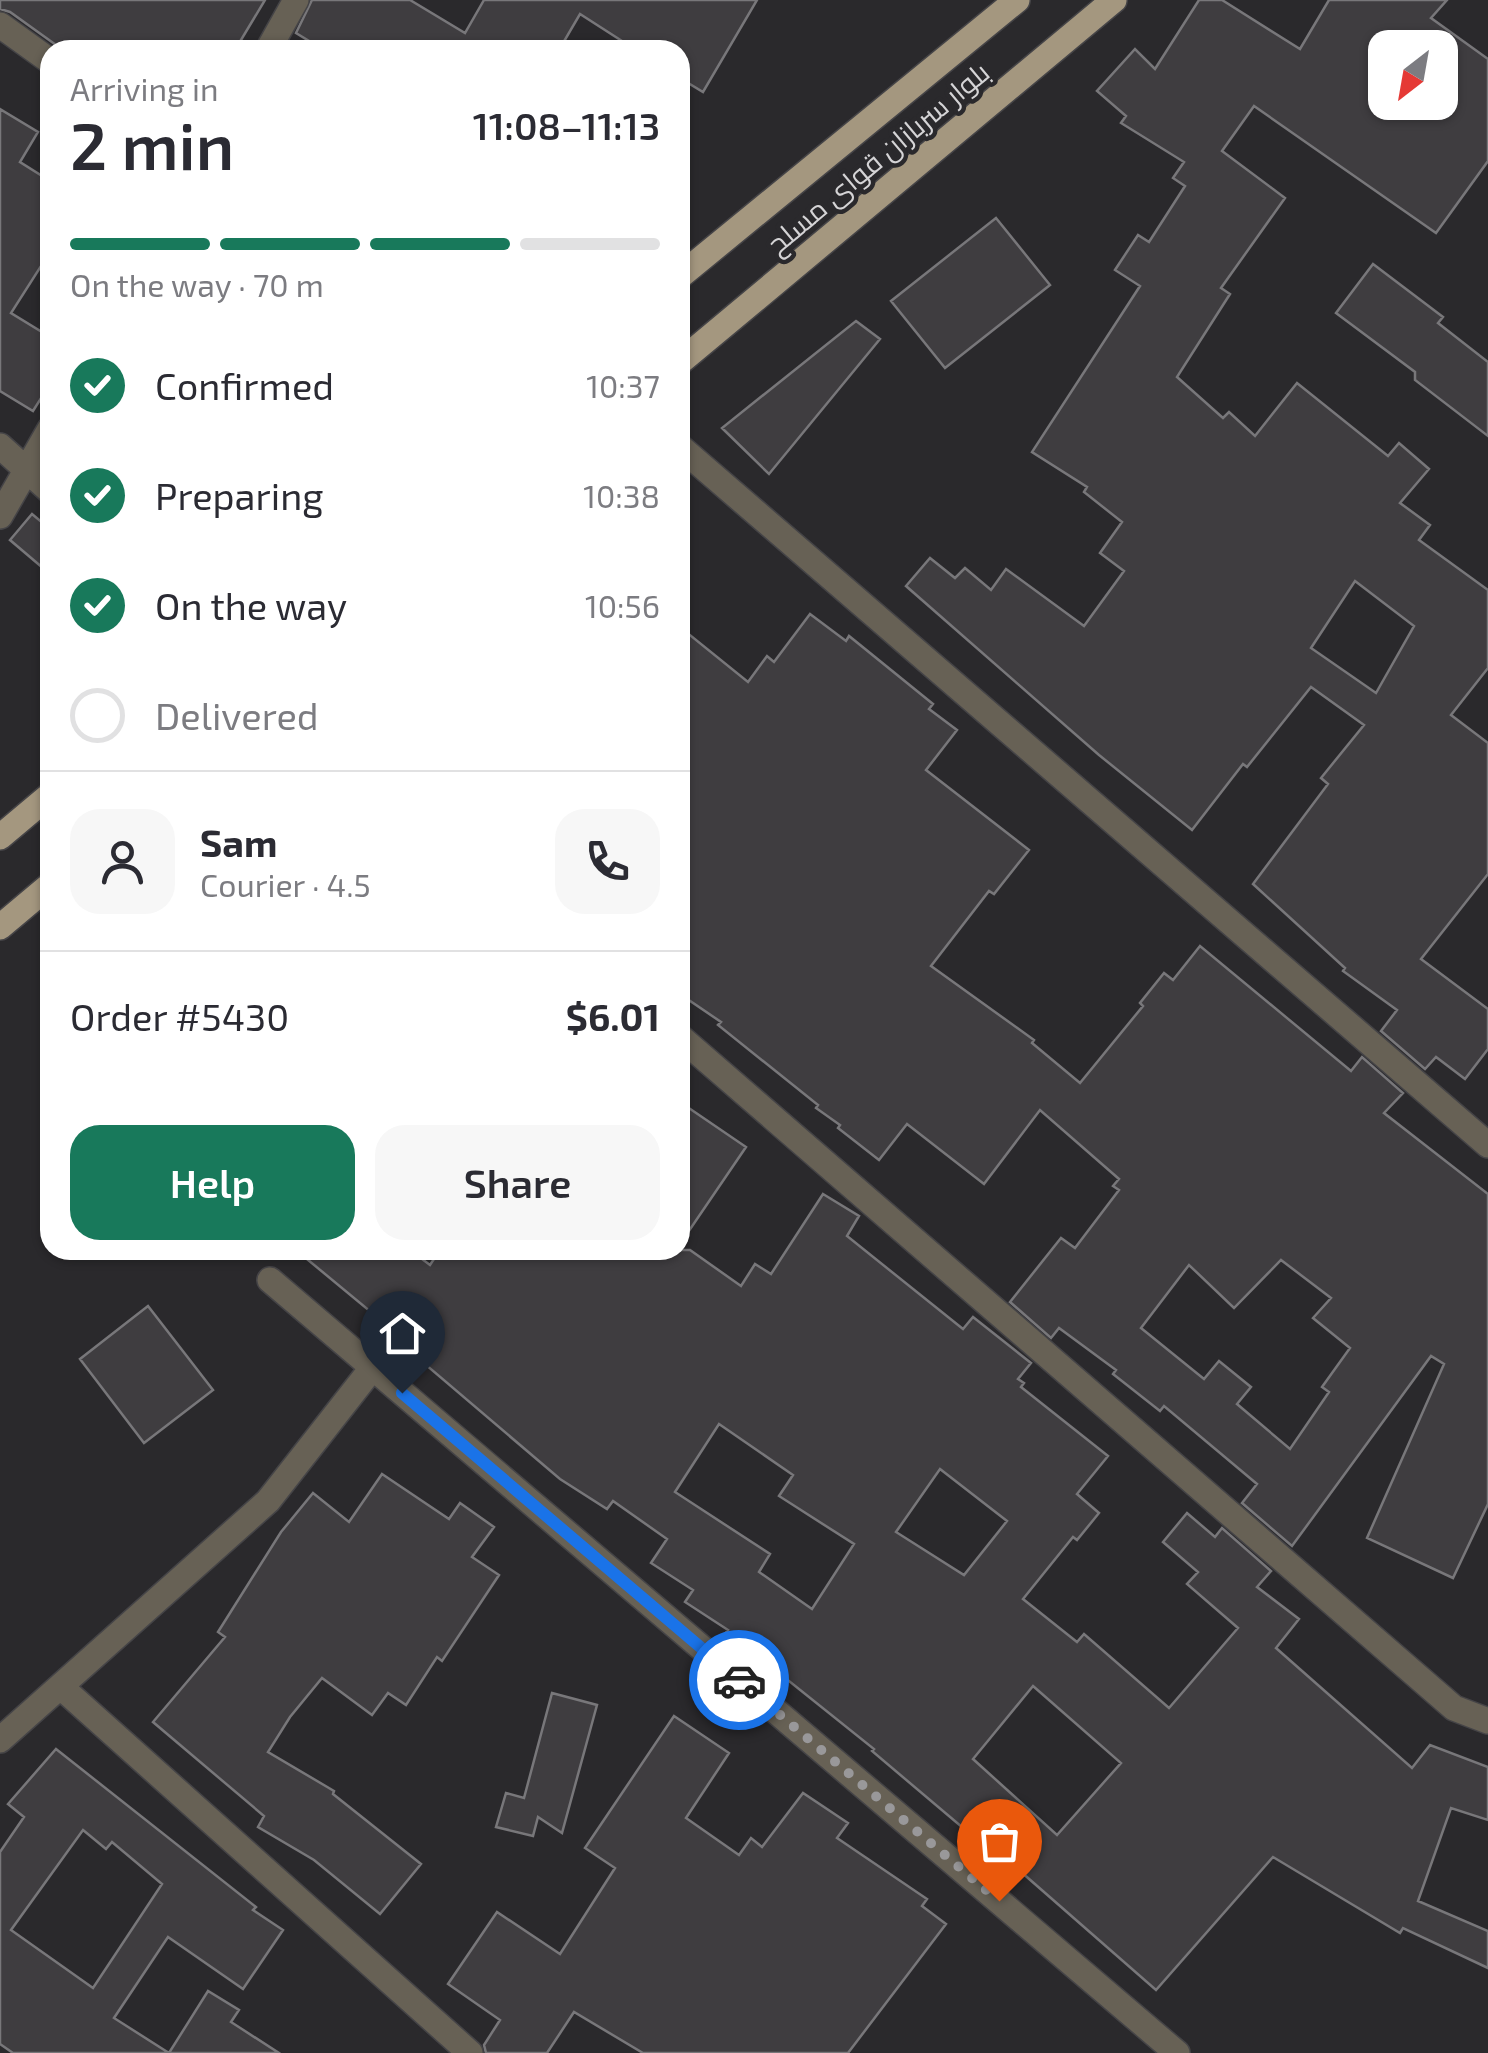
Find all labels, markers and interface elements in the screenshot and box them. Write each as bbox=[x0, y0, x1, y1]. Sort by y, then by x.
north arrow bbox=[1368, 30, 1458, 120]
map controls bbox=[1368, 30, 1458, 120]
street label: بلوار سربازان قوای مسلح bbox=[759, 54, 998, 263]
text: Arriving in bbox=[70, 69, 219, 107]
text: 11:08–11:13 bbox=[473, 102, 660, 148]
text: 2 min bbox=[70, 105, 234, 183]
text: On the way · 70 m bbox=[70, 265, 324, 303]
icon: check bbox=[70, 358, 125, 413]
text: Confirmed bbox=[155, 362, 334, 408]
text: 10:37 bbox=[586, 366, 660, 404]
icon: check bbox=[70, 468, 125, 523]
text: Preparing bbox=[155, 472, 323, 518]
text: 10:38 bbox=[583, 476, 660, 514]
icon: check bbox=[70, 578, 125, 633]
text: On the way bbox=[155, 582, 347, 628]
text: 10:56 bbox=[585, 586, 660, 624]
text: Delivered bbox=[155, 692, 319, 738]
button: person bbox=[70, 809, 175, 914]
button: phone bbox=[555, 809, 660, 914]
text: Sam bbox=[200, 819, 277, 865]
text: Courier · 4.5 bbox=[200, 865, 371, 903]
text: Order #5430 bbox=[70, 993, 289, 1039]
text: $6.01 bbox=[566, 993, 660, 1039]
button: Help bbox=[70, 1125, 355, 1240]
button: Share bbox=[375, 1125, 660, 1240]
pin bbox=[360, 1291, 445, 1394]
icon: home bbox=[375, 1306, 430, 1361]
courier bbox=[689, 1630, 789, 1730]
icon: car bbox=[712, 1653, 767, 1708]
pin bbox=[957, 1799, 1042, 1902]
icon: bag bbox=[972, 1814, 1027, 1869]

